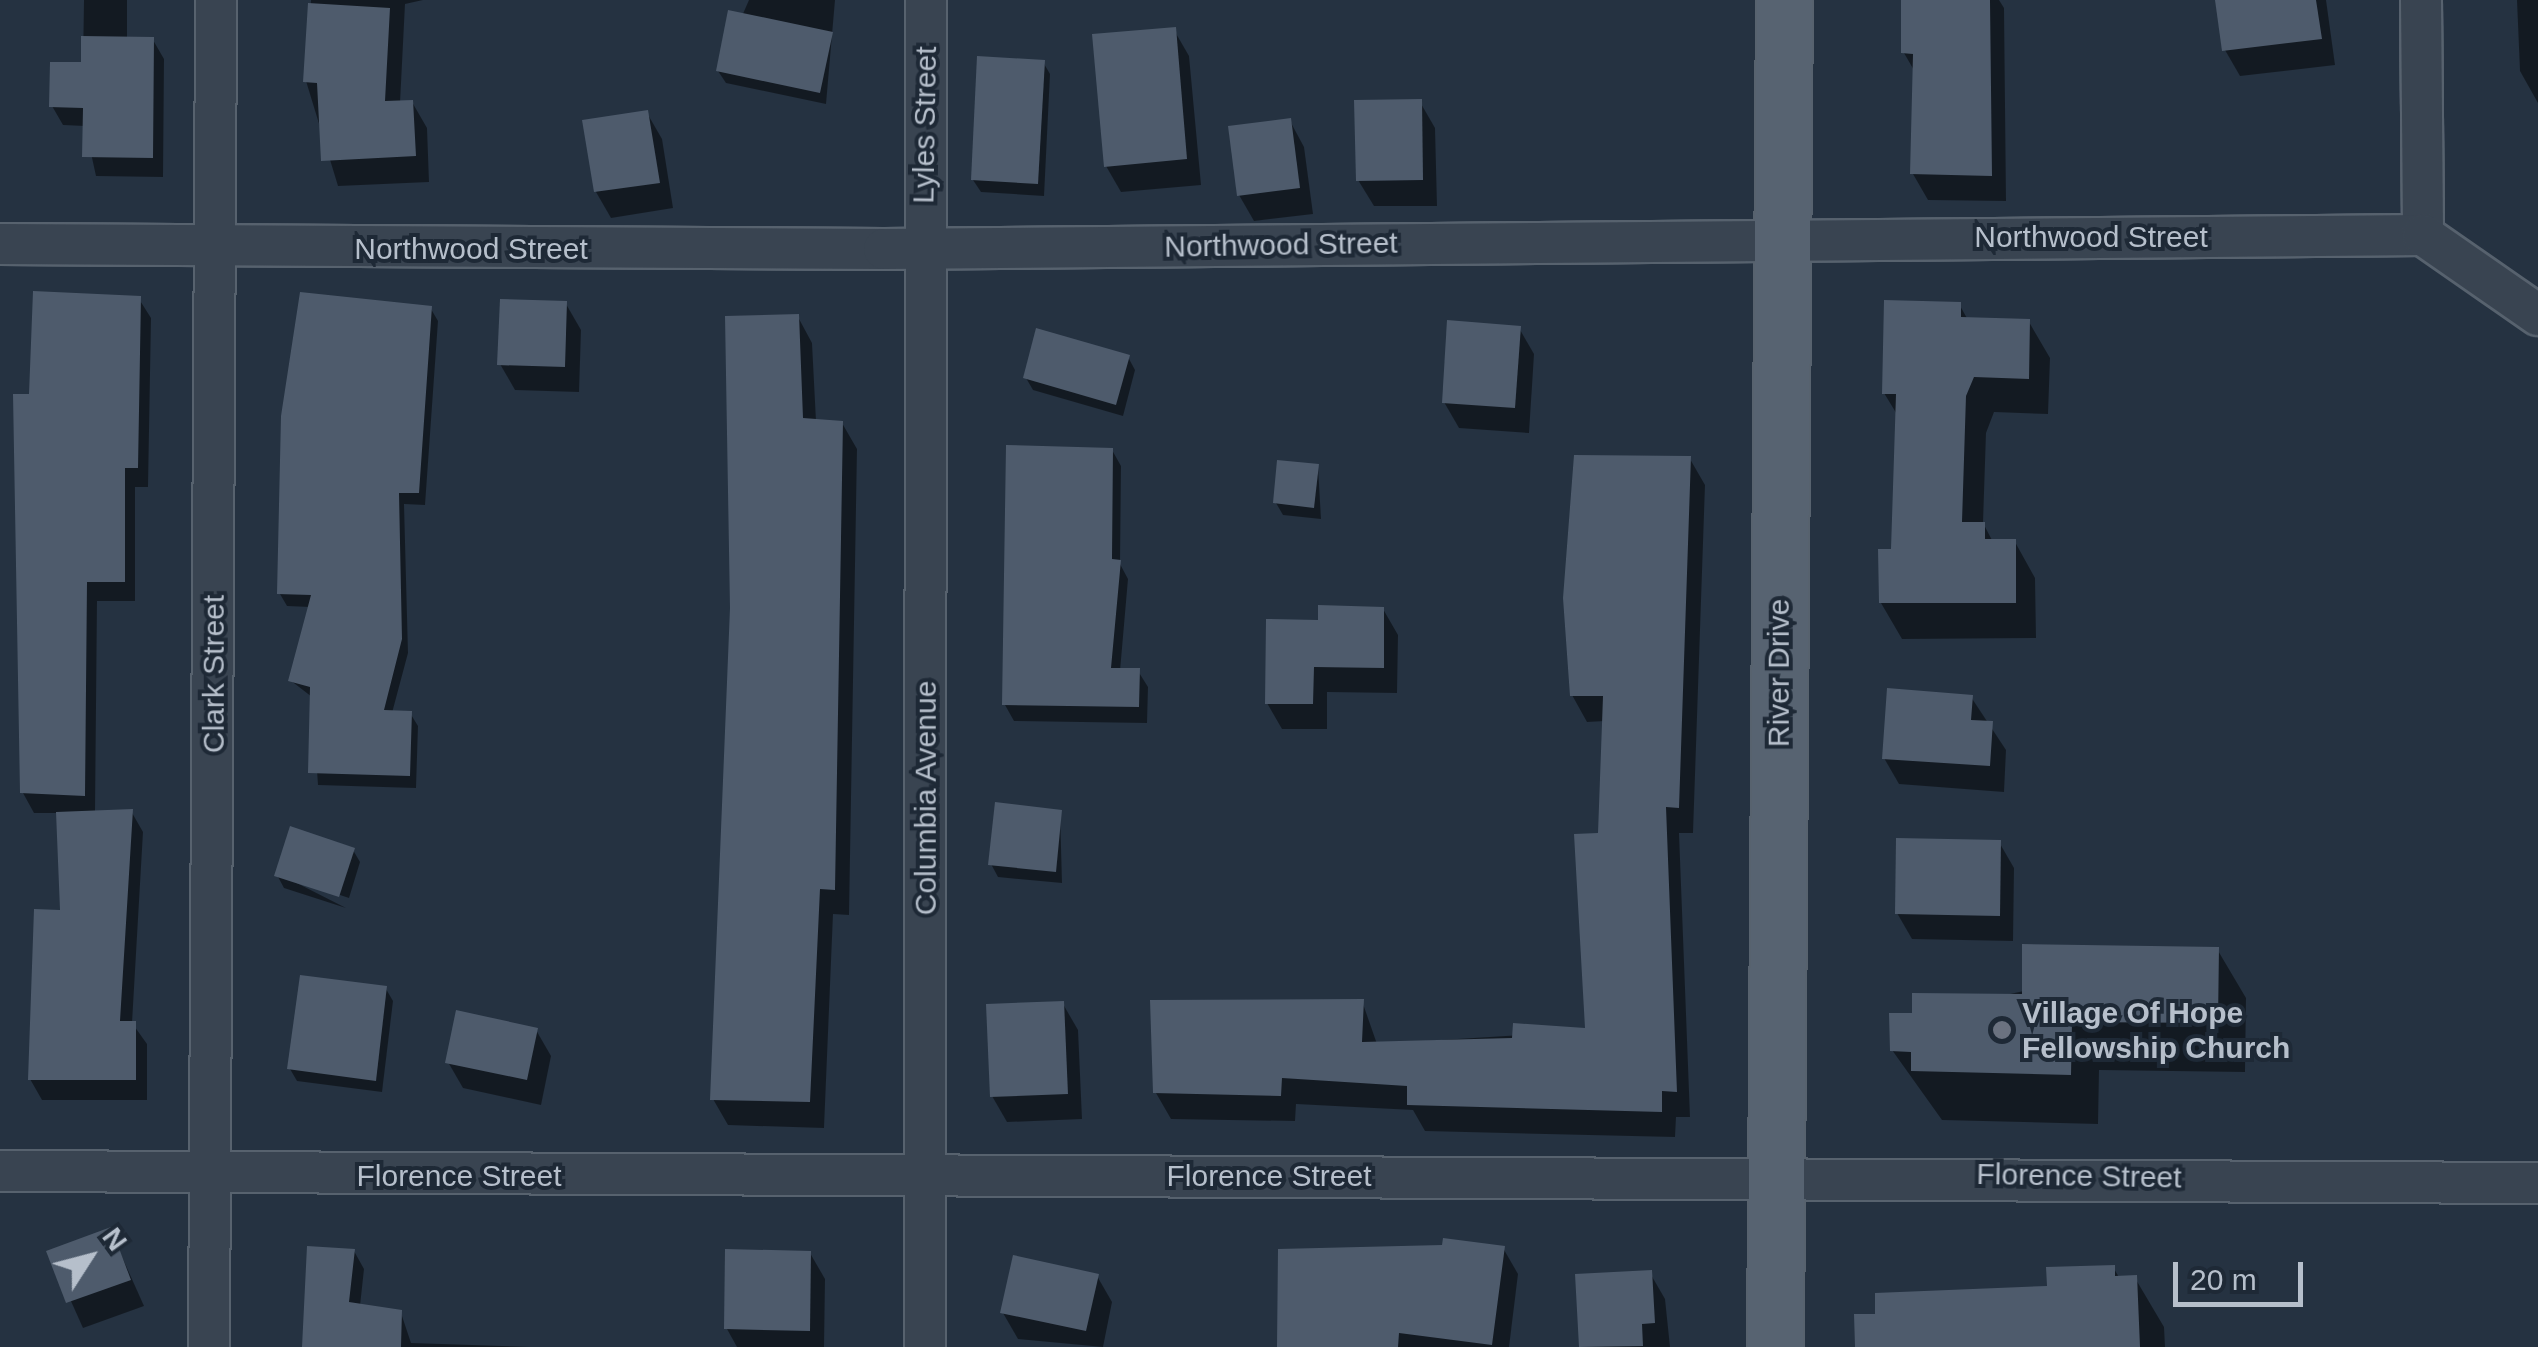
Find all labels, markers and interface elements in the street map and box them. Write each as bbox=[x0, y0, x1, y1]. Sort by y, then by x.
street label: Lyles Street bbox=[906, 46, 944, 204]
street label: Northwood Street bbox=[1974, 219, 2208, 255]
street label: Northwood Street bbox=[1164, 225, 1398, 265]
street label: Northwood Street bbox=[354, 231, 588, 267]
street label: Clark Street bbox=[196, 595, 232, 753]
street label: River Drive bbox=[1761, 599, 1797, 747]
street label: Columbia Avenue bbox=[908, 680, 944, 916]
place label: Village Of Hope Fellowship Church bbox=[2022, 995, 2290, 1066]
marker: Village Of Hope Fellowship Church bbox=[1991, 1019, 2013, 1041]
street label: Florence Street bbox=[1976, 1156, 2182, 1196]
street label: Florence Street bbox=[356, 1158, 562, 1194]
street label: Florence Street bbox=[1166, 1158, 1372, 1194]
north arrow bbox=[40, 1207, 140, 1307]
text: N bbox=[96, 1222, 133, 1256]
scale bar bbox=[2178, 1242, 2308, 1304]
text: 20 m bbox=[2190, 1263, 2257, 1296]

